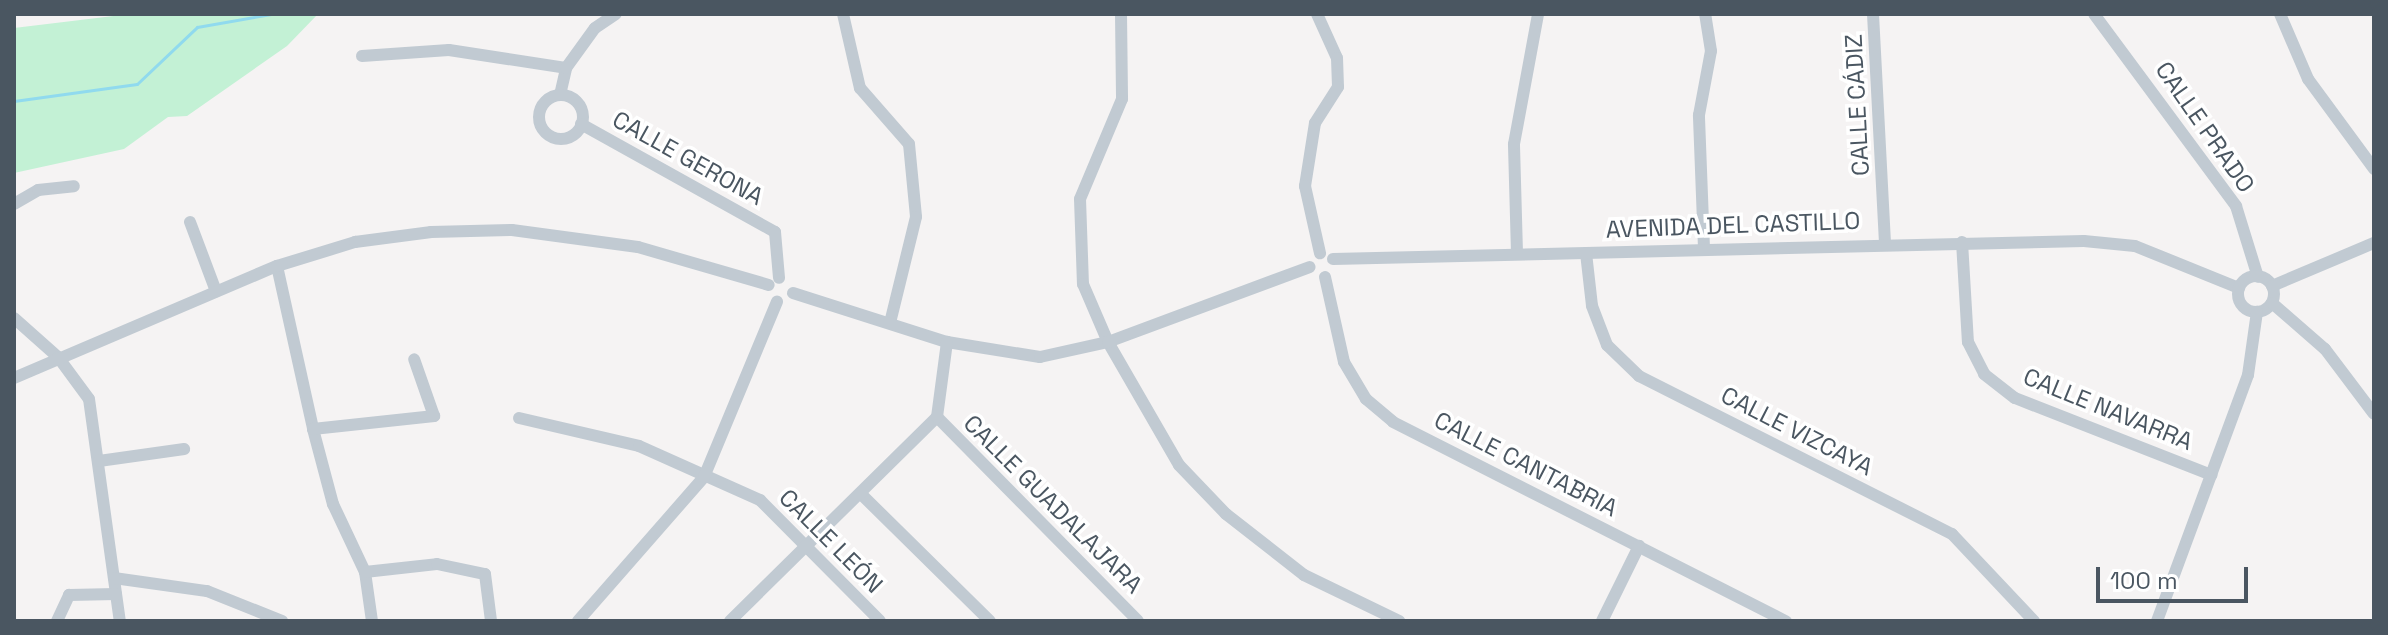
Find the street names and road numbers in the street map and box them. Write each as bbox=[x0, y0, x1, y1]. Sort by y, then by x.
street label: CALLE CÁDIZ bbox=[1839, 33, 1875, 177]
street label: CALLE PRADO bbox=[2149, 56, 2261, 198]
street label: CALLE GERONA bbox=[608, 105, 768, 211]
street label: AVENIDA DEL CASTILLO bbox=[1605, 206, 1861, 244]
street label: CALLE NAVARRA bbox=[2019, 362, 2197, 456]
street label: CALLE VIZCAYA bbox=[1716, 380, 1878, 482]
street label: CALLE CANTABRIA bbox=[1429, 405, 1623, 523]
street label: CALLE GUADALAJARA bbox=[958, 409, 1148, 599]
street label: CALLE LEÓN bbox=[773, 483, 889, 599]

